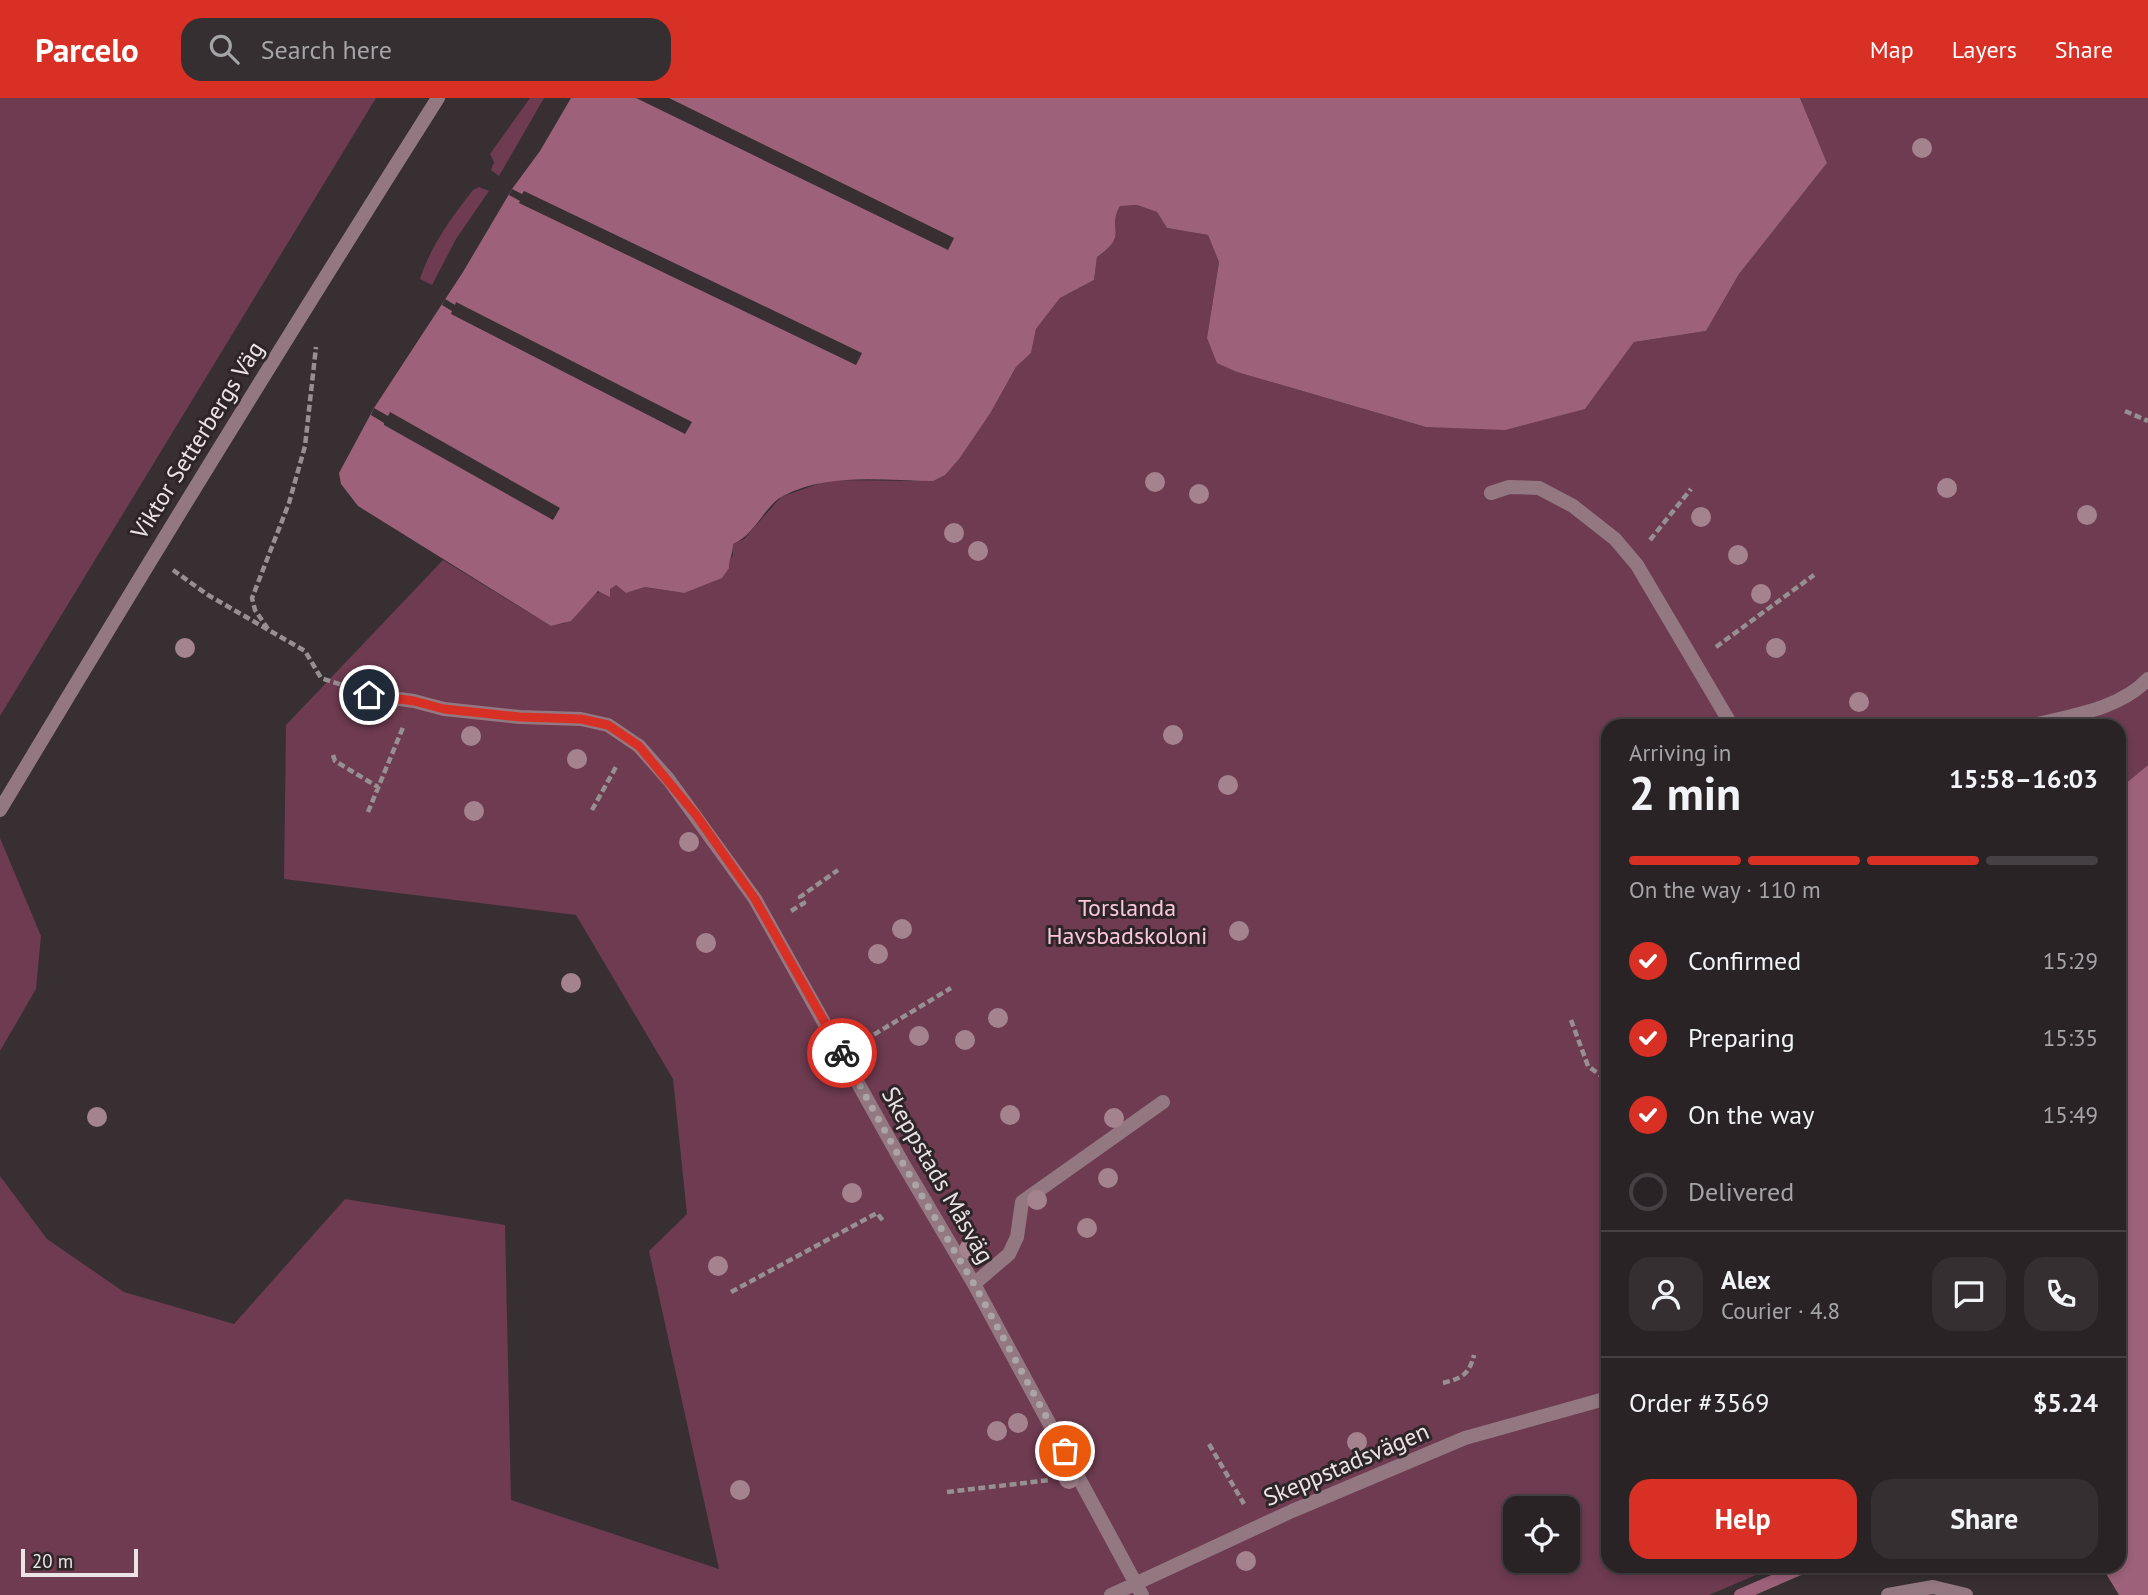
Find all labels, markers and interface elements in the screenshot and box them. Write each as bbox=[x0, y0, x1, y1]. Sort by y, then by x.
search box bbox=[181, 18, 671, 81]
text: Parcelo bbox=[35, 28, 139, 71]
icon: search bbox=[205, 30, 243, 68]
text: Search here bbox=[261, 33, 392, 66]
text: Map bbox=[1870, 34, 1914, 65]
text: Layers bbox=[1952, 34, 2017, 65]
text: Share bbox=[2055, 34, 2113, 65]
street label: Viktor Setterbergs Väg bbox=[123, 335, 270, 546]
pin bbox=[339, 665, 399, 725]
icon: home bbox=[350, 676, 388, 714]
text: Arriving in bbox=[1629, 738, 1731, 767]
text: 15:58–16:03 bbox=[1949, 762, 2098, 795]
text: 2 min bbox=[1629, 763, 1741, 823]
text: On the way · 110 m bbox=[1629, 875, 1821, 904]
park label: Torslanda Havsbadskoloni bbox=[1046, 892, 1208, 951]
icon: check bbox=[1629, 942, 1667, 980]
text: Confirmed bbox=[1688, 944, 1801, 977]
text: 15:29 bbox=[2043, 946, 2098, 975]
courier bbox=[807, 1018, 877, 1088]
icon: check bbox=[1629, 1019, 1667, 1057]
text: Preparing bbox=[1688, 1021, 1795, 1054]
text: 15:35 bbox=[2043, 1023, 2098, 1052]
icon: bike bbox=[823, 1034, 861, 1072]
street label: Skeppstads Måsväg bbox=[875, 1081, 1001, 1269]
icon: check bbox=[1629, 1096, 1667, 1134]
text: On the way bbox=[1688, 1098, 1814, 1131]
text: 15:49 bbox=[2043, 1100, 2098, 1129]
text: Delivered bbox=[1688, 1175, 1794, 1208]
button: person bbox=[1629, 1257, 1703, 1331]
button: chat bbox=[1932, 1257, 2006, 1331]
button: phone bbox=[2024, 1257, 2098, 1331]
text: Alex bbox=[1721, 1263, 1771, 1296]
text: Courier · 4.8 bbox=[1721, 1296, 1840, 1325]
text: Order #3569 bbox=[1629, 1386, 1769, 1419]
text: $5.24 bbox=[2033, 1386, 2098, 1419]
street label: Skeppstadsvägen bbox=[1259, 1415, 1433, 1513]
pin bbox=[1035, 1421, 1095, 1481]
icon: bag bbox=[1046, 1432, 1084, 1470]
button: Help bbox=[1629, 1479, 1857, 1559]
button: Share bbox=[1871, 1479, 2098, 1559]
map controls bbox=[1503, 1496, 1580, 1573]
button: locate bbox=[1503, 1496, 1580, 1573]
scale bar bbox=[21, 1546, 138, 1578]
text: 20 m bbox=[32, 1549, 73, 1573]

